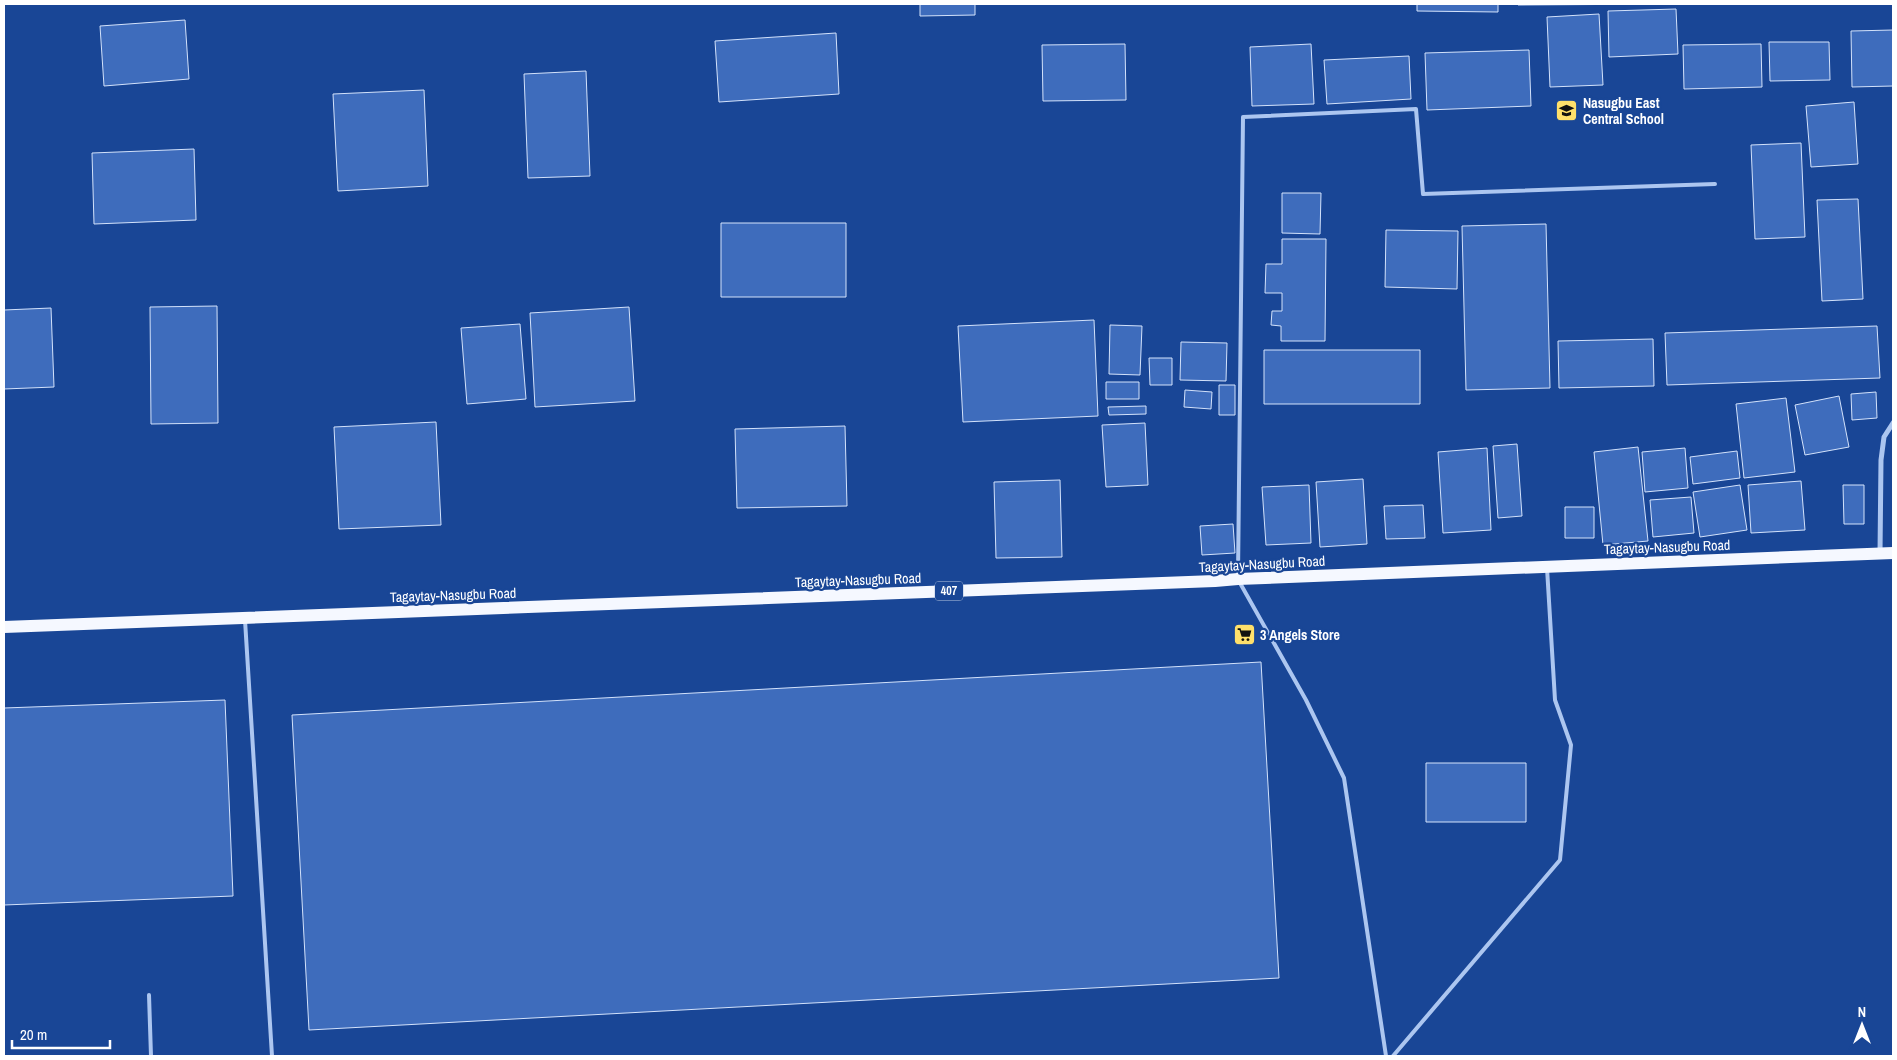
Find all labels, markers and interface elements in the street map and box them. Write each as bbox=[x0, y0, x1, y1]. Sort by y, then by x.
place label: Nasugbu East Central School bbox=[1583, 94, 1664, 128]
school or university icon: Nasugbu East Central School bbox=[1555, 99, 1579, 123]
street label: Tagaytay-Nasugbu Road bbox=[1603, 536, 1731, 558]
street label: Tagaytay-Nasugbu Road bbox=[1198, 552, 1326, 576]
street label: Tagaytay-Nasugbu Road bbox=[794, 569, 922, 591]
road number: 407 bbox=[935, 582, 963, 600]
street label: Tagaytay-Nasugbu Road bbox=[389, 584, 517, 606]
supermarket icon: 3 Angels Store bbox=[1232, 623, 1256, 647]
place label: 3 Angels Store bbox=[1260, 626, 1340, 644]
north arrow bbox=[1837, 1000, 1887, 1050]
text: N bbox=[1858, 1003, 1866, 1021]
scale bar bbox=[12, 1018, 110, 1050]
text: 20 m bbox=[20, 1024, 47, 1045]

